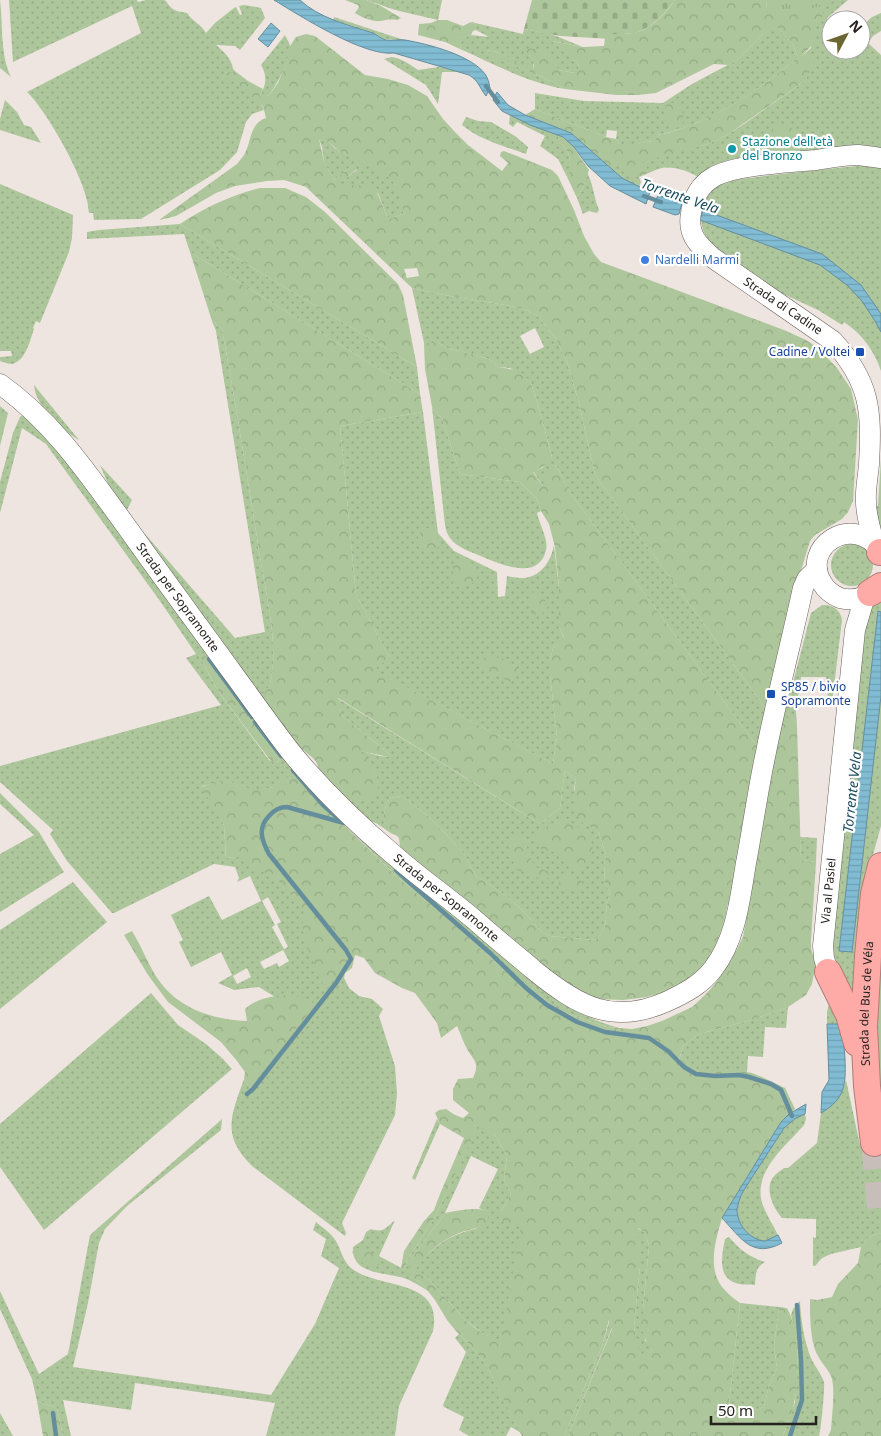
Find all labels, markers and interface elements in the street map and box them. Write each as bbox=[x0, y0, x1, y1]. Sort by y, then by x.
north arrow bbox=[821, 10, 871, 60]
text: N bbox=[845, 16, 867, 37]
place label: Stazione dell'età del Bronzo bbox=[742, 133, 833, 164]
marker: Stazione dell'età del Bronzo bbox=[726, 143, 738, 155]
water label: Torrente Vela bbox=[639, 173, 722, 218]
place label: Nardelli Marmi bbox=[655, 251, 739, 268]
marker: Nardelli Marmi bbox=[639, 254, 651, 266]
street label: Strada di Cadine bbox=[740, 273, 826, 339]
place label: Cadine / Voltei bbox=[769, 343, 850, 360]
marker: Cadine / Voltei bbox=[854, 346, 866, 358]
street label: Strada per Sopramonte bbox=[133, 539, 224, 656]
place label: SP85 / bivio Sopramonte bbox=[781, 678, 851, 709]
marker: SP85 / bivio Sopramonte bbox=[765, 688, 777, 700]
water label: Torrente Vela bbox=[838, 751, 865, 833]
street label: Strada per Sopramonte bbox=[390, 849, 503, 946]
street label: Via al Pasiel bbox=[816, 857, 840, 924]
street label: Strada del Bus de Véla bbox=[855, 940, 877, 1066]
scale bar bbox=[711, 1394, 816, 1426]
text: 50 m bbox=[718, 1400, 753, 1420]

